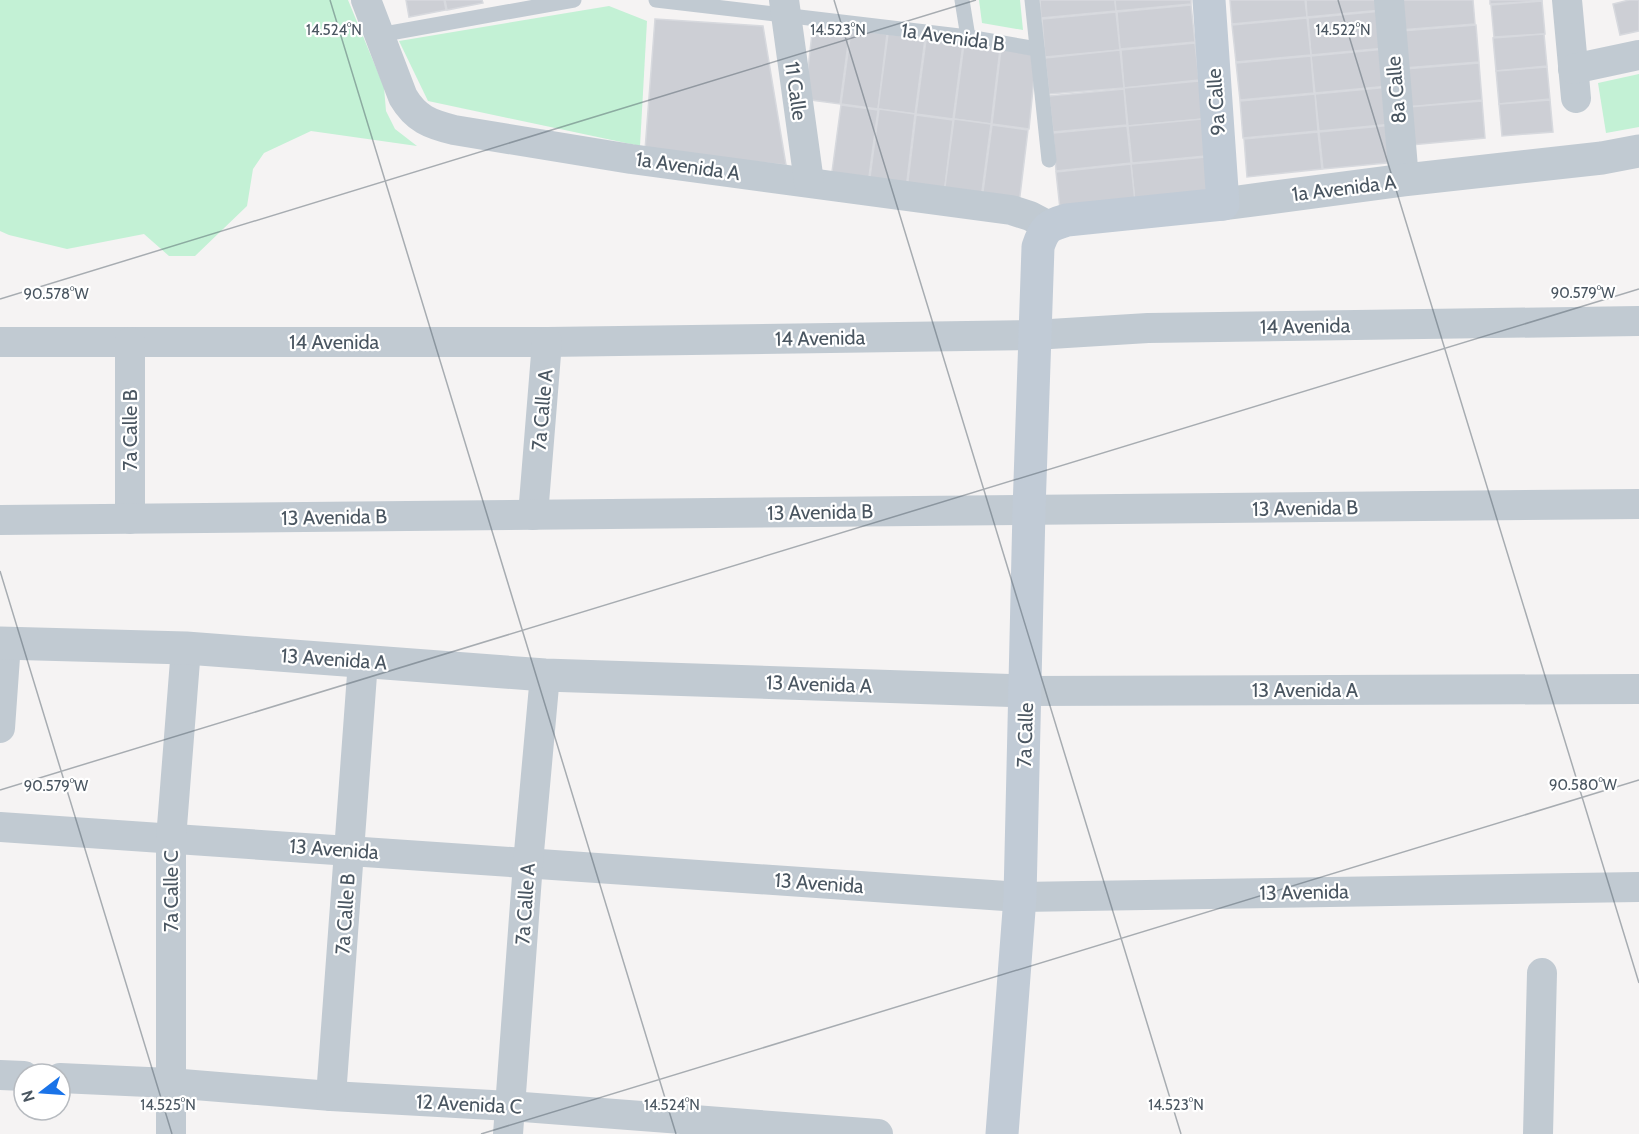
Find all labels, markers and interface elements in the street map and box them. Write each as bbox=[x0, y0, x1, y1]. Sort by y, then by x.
street label: 1a Avenida B bbox=[899, 18, 1007, 56]
text: 14.524°N bbox=[306, 21, 362, 39]
text: 14.523°N bbox=[810, 21, 866, 39]
text: 14.522°N bbox=[1315, 21, 1371, 39]
street label: 8a Calle bbox=[1381, 55, 1411, 125]
street label: 11 Calle bbox=[780, 60, 812, 122]
street label: 9a Calle bbox=[1202, 68, 1230, 136]
street label: 1a Avenida A bbox=[634, 147, 742, 185]
street label: 1a Avenida A bbox=[1290, 170, 1398, 206]
text: 90.579°W bbox=[1551, 284, 1616, 302]
text: 90.578°W bbox=[23, 285, 89, 303]
street label: 14 Avenida bbox=[1260, 313, 1351, 339]
street label: 14 Avenida bbox=[775, 325, 866, 351]
street label: 14 Avenida bbox=[289, 330, 380, 354]
street label: 7a Calle A bbox=[526, 368, 558, 452]
street label: 7a Calle B bbox=[118, 389, 142, 471]
street label: 13 Avenida B bbox=[1252, 495, 1358, 521]
street label: 13 Avenida B bbox=[767, 499, 873, 525]
street label: 13 Avenida B bbox=[281, 504, 387, 530]
street label: 13 Avenida A bbox=[280, 643, 389, 675]
street label: 13 Avenida A bbox=[765, 670, 873, 698]
street label: 13 Avenida A bbox=[1252, 678, 1359, 702]
street label: 7a Calle bbox=[1012, 702, 1038, 768]
text: 90.580°W bbox=[1549, 776, 1618, 794]
text: 90.579°W bbox=[24, 777, 89, 795]
street label: 13 Avenida bbox=[289, 834, 380, 864]
street label: 7a Calle C bbox=[159, 850, 183, 932]
street label: 7a Calle A bbox=[510, 862, 540, 946]
street label: 13 Avenida bbox=[774, 868, 865, 898]
street label: 7a Calle B bbox=[330, 872, 360, 955]
street label: 13 Avenida bbox=[1259, 879, 1349, 905]
north arrow bbox=[12, 1062, 72, 1122]
text: N bbox=[17, 1088, 39, 1104]
street label: 12 Avenida C bbox=[415, 1089, 523, 1119]
text: 14.525°N bbox=[140, 1096, 196, 1114]
text: 14.524°N bbox=[644, 1096, 700, 1114]
text: 14.523°N bbox=[1148, 1096, 1204, 1114]

